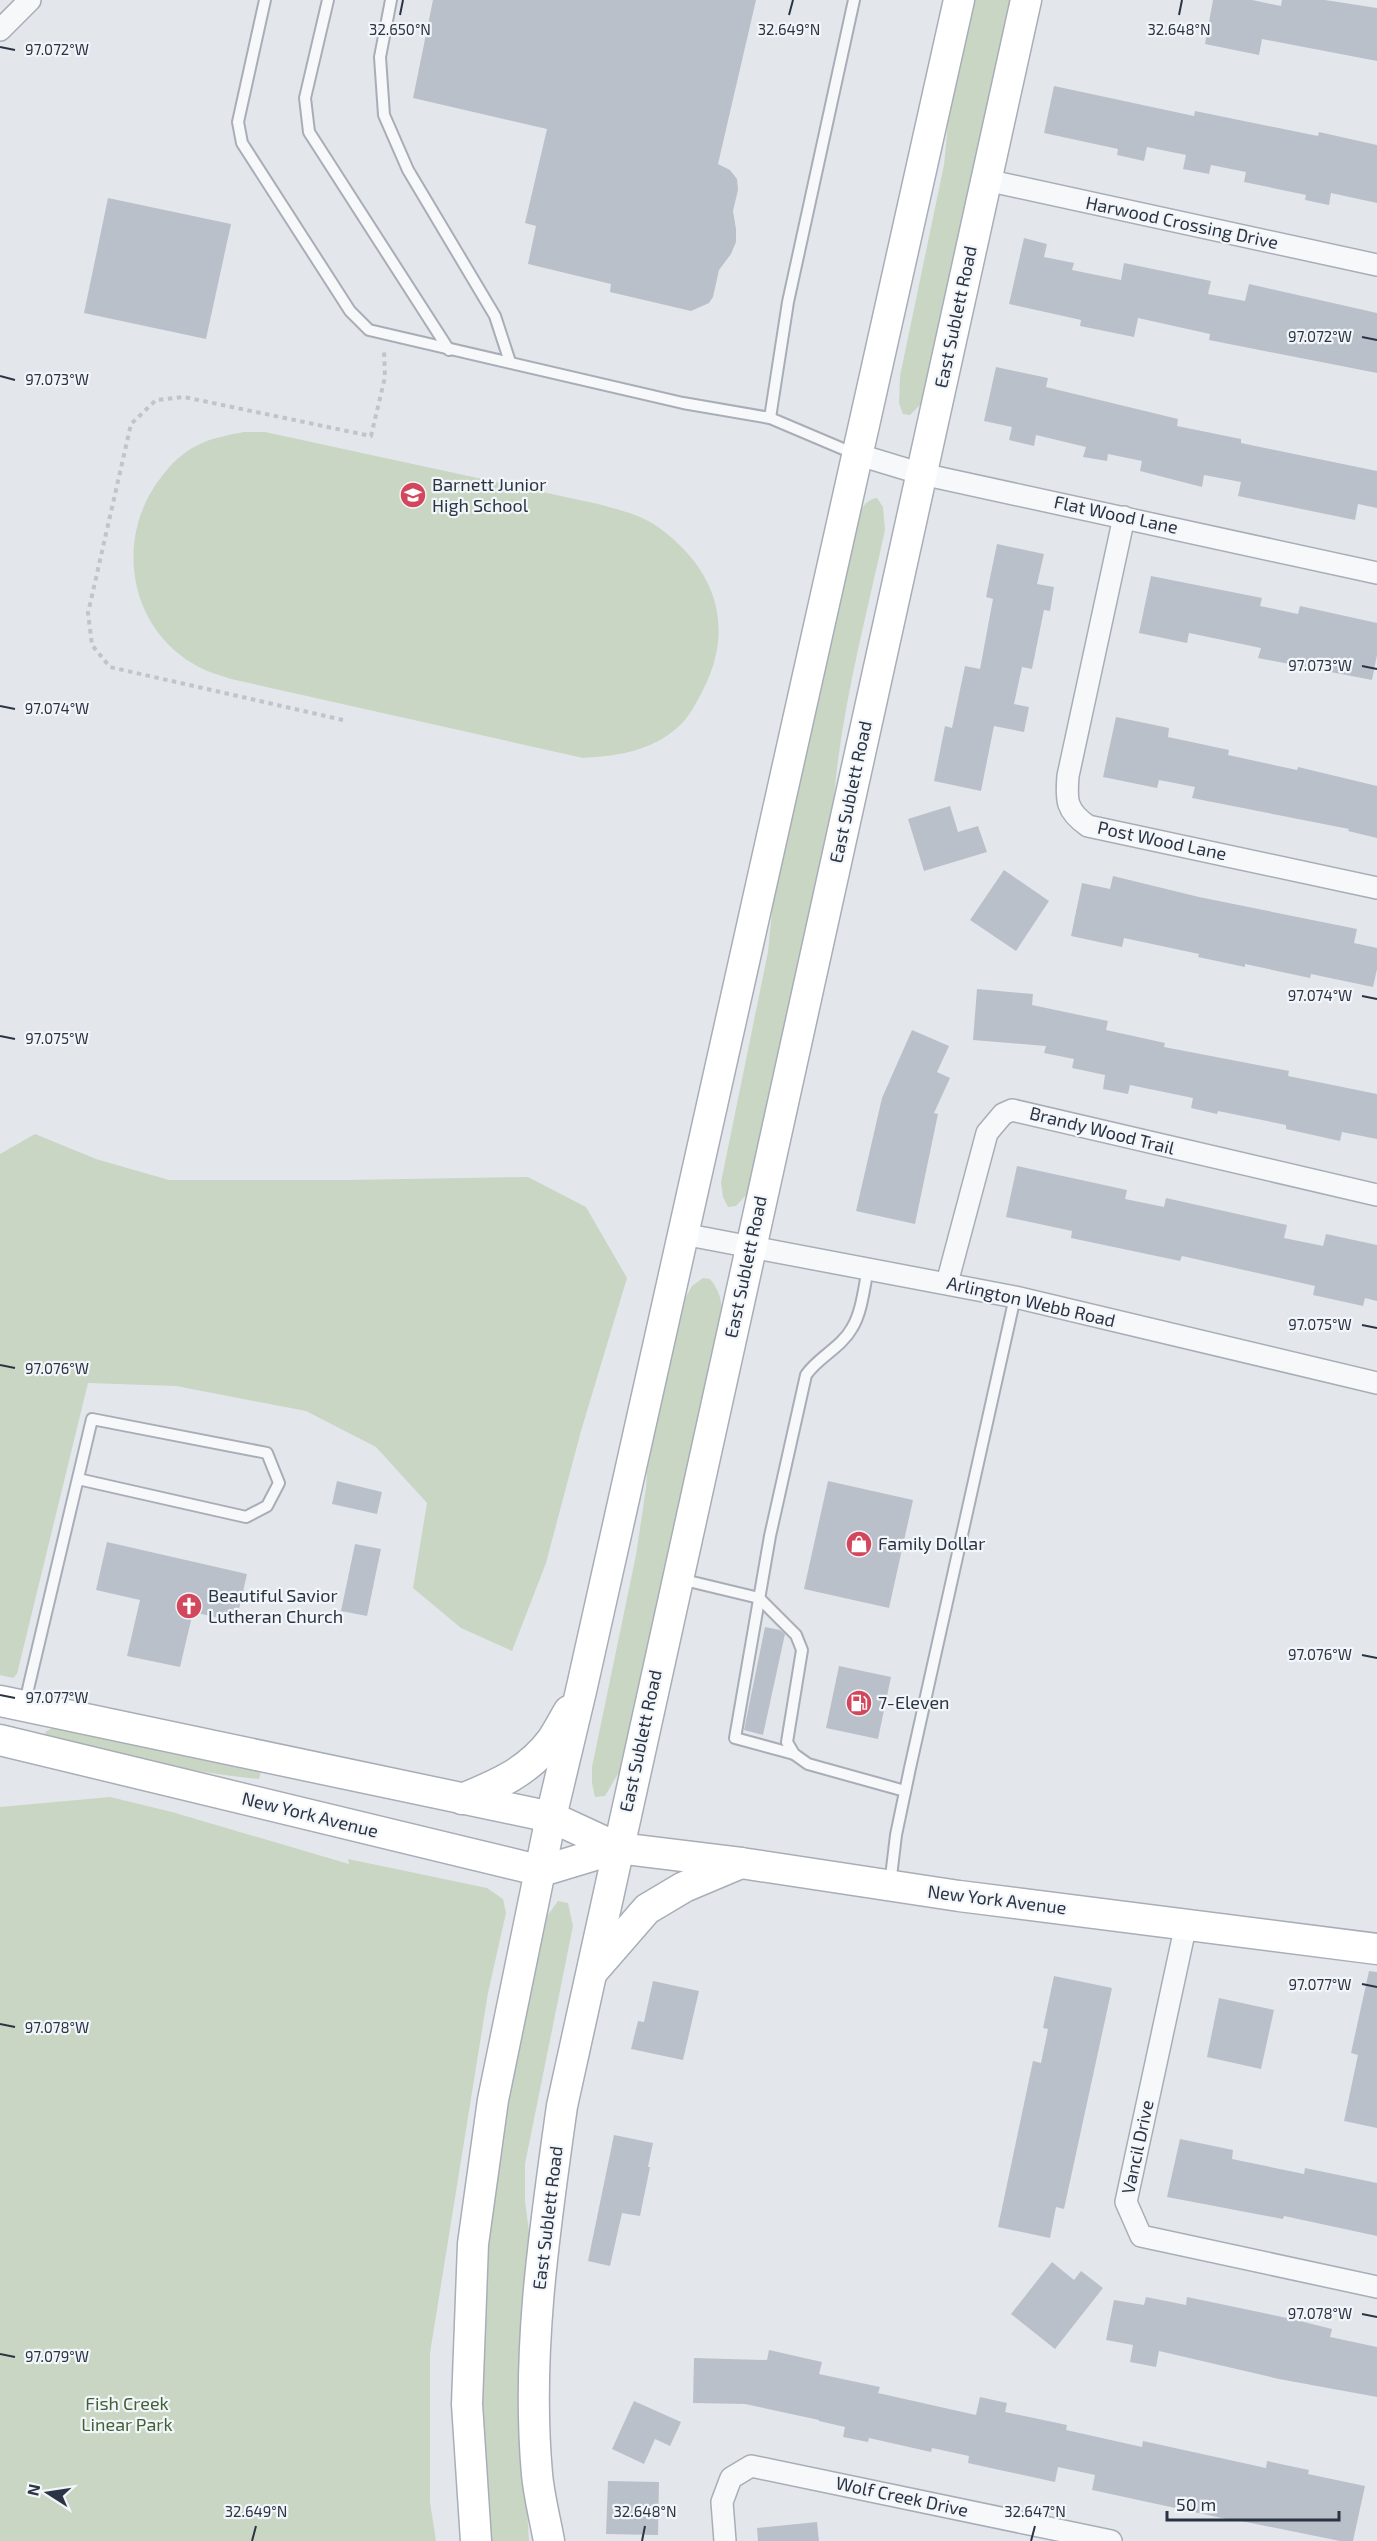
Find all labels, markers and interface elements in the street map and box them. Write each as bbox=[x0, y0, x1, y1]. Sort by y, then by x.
text: 32.650°N bbox=[369, 20, 431, 38]
text: 32.649°N bbox=[758, 20, 820, 38]
text: 32.648°N bbox=[1147, 20, 1211, 38]
text: 97.072°W bbox=[25, 40, 89, 58]
street label: Harwood Crossing Drive bbox=[1084, 191, 1280, 253]
street label: East Sublett Road bbox=[929, 244, 981, 390]
text: 97.072°W bbox=[1288, 327, 1352, 345]
text: 97.073°W bbox=[25, 370, 89, 388]
place label: Barnett Junior High School bbox=[432, 473, 547, 516]
school or university icon: Barnett Junior High School bbox=[398, 480, 428, 510]
street label: Flat Wood Lane bbox=[1052, 490, 1180, 538]
text: 97.073°W bbox=[1288, 656, 1352, 674]
text: 97.074°W bbox=[25, 699, 89, 717]
street label: East Sublett Road bbox=[824, 719, 876, 865]
street label: Post Wood Lane bbox=[1096, 816, 1229, 864]
text: 97.074°W bbox=[1288, 986, 1352, 1004]
text: 97.075°W bbox=[25, 1029, 89, 1047]
street label: Brandy Wood Trail bbox=[1027, 1101, 1178, 1159]
street label: East Sublett Road bbox=[719, 1194, 771, 1340]
street label: Arlington Webb Road bbox=[945, 1271, 1118, 1331]
text: 97.075°W bbox=[1288, 1315, 1352, 1333]
text: 97.076°W bbox=[25, 1359, 89, 1377]
shop icon: Family Dollar bbox=[844, 1529, 874, 1559]
place label: Family Dollar bbox=[878, 1532, 985, 1554]
place label: Beautiful Savior Lutheran Church bbox=[208, 1584, 343, 1627]
church icon: Beautiful Savior Lutheran Church bbox=[174, 1591, 204, 1621]
text: 97.076°W bbox=[1288, 1645, 1352, 1663]
street label: East Sublett Road bbox=[614, 1668, 666, 1814]
text: 97.077°W bbox=[25, 1688, 89, 1706]
fuel station icon: 7-Eleven bbox=[844, 1688, 874, 1718]
place label: 7-Eleven bbox=[878, 1691, 950, 1713]
street label: New York Avenue bbox=[240, 1786, 381, 1842]
street label: New York Avenue bbox=[926, 1880, 1068, 1918]
text: 97.077°W bbox=[1288, 1975, 1352, 1993]
text: 97.078°W bbox=[25, 2018, 89, 2036]
street label: Vancil Drive bbox=[1116, 2098, 1158, 2196]
street label: East Sublett Road bbox=[527, 2145, 567, 2291]
text: 97.078°W bbox=[1288, 2304, 1352, 2322]
text: 97.079°W bbox=[25, 2347, 89, 2365]
park label: Fish Creek Linear Park bbox=[81, 2392, 173, 2435]
north arrow bbox=[18, 2463, 78, 2523]
street label: Wolf Creek Drive bbox=[834, 2471, 971, 2521]
text: N bbox=[22, 2482, 43, 2497]
scale bar bbox=[1167, 2484, 1340, 2522]
text: 50 m bbox=[1176, 2493, 1216, 2515]
text: 32.649°N bbox=[225, 2502, 287, 2520]
text: 32.648°N bbox=[613, 2502, 677, 2520]
text: 32.647°N bbox=[1004, 2502, 1066, 2520]

